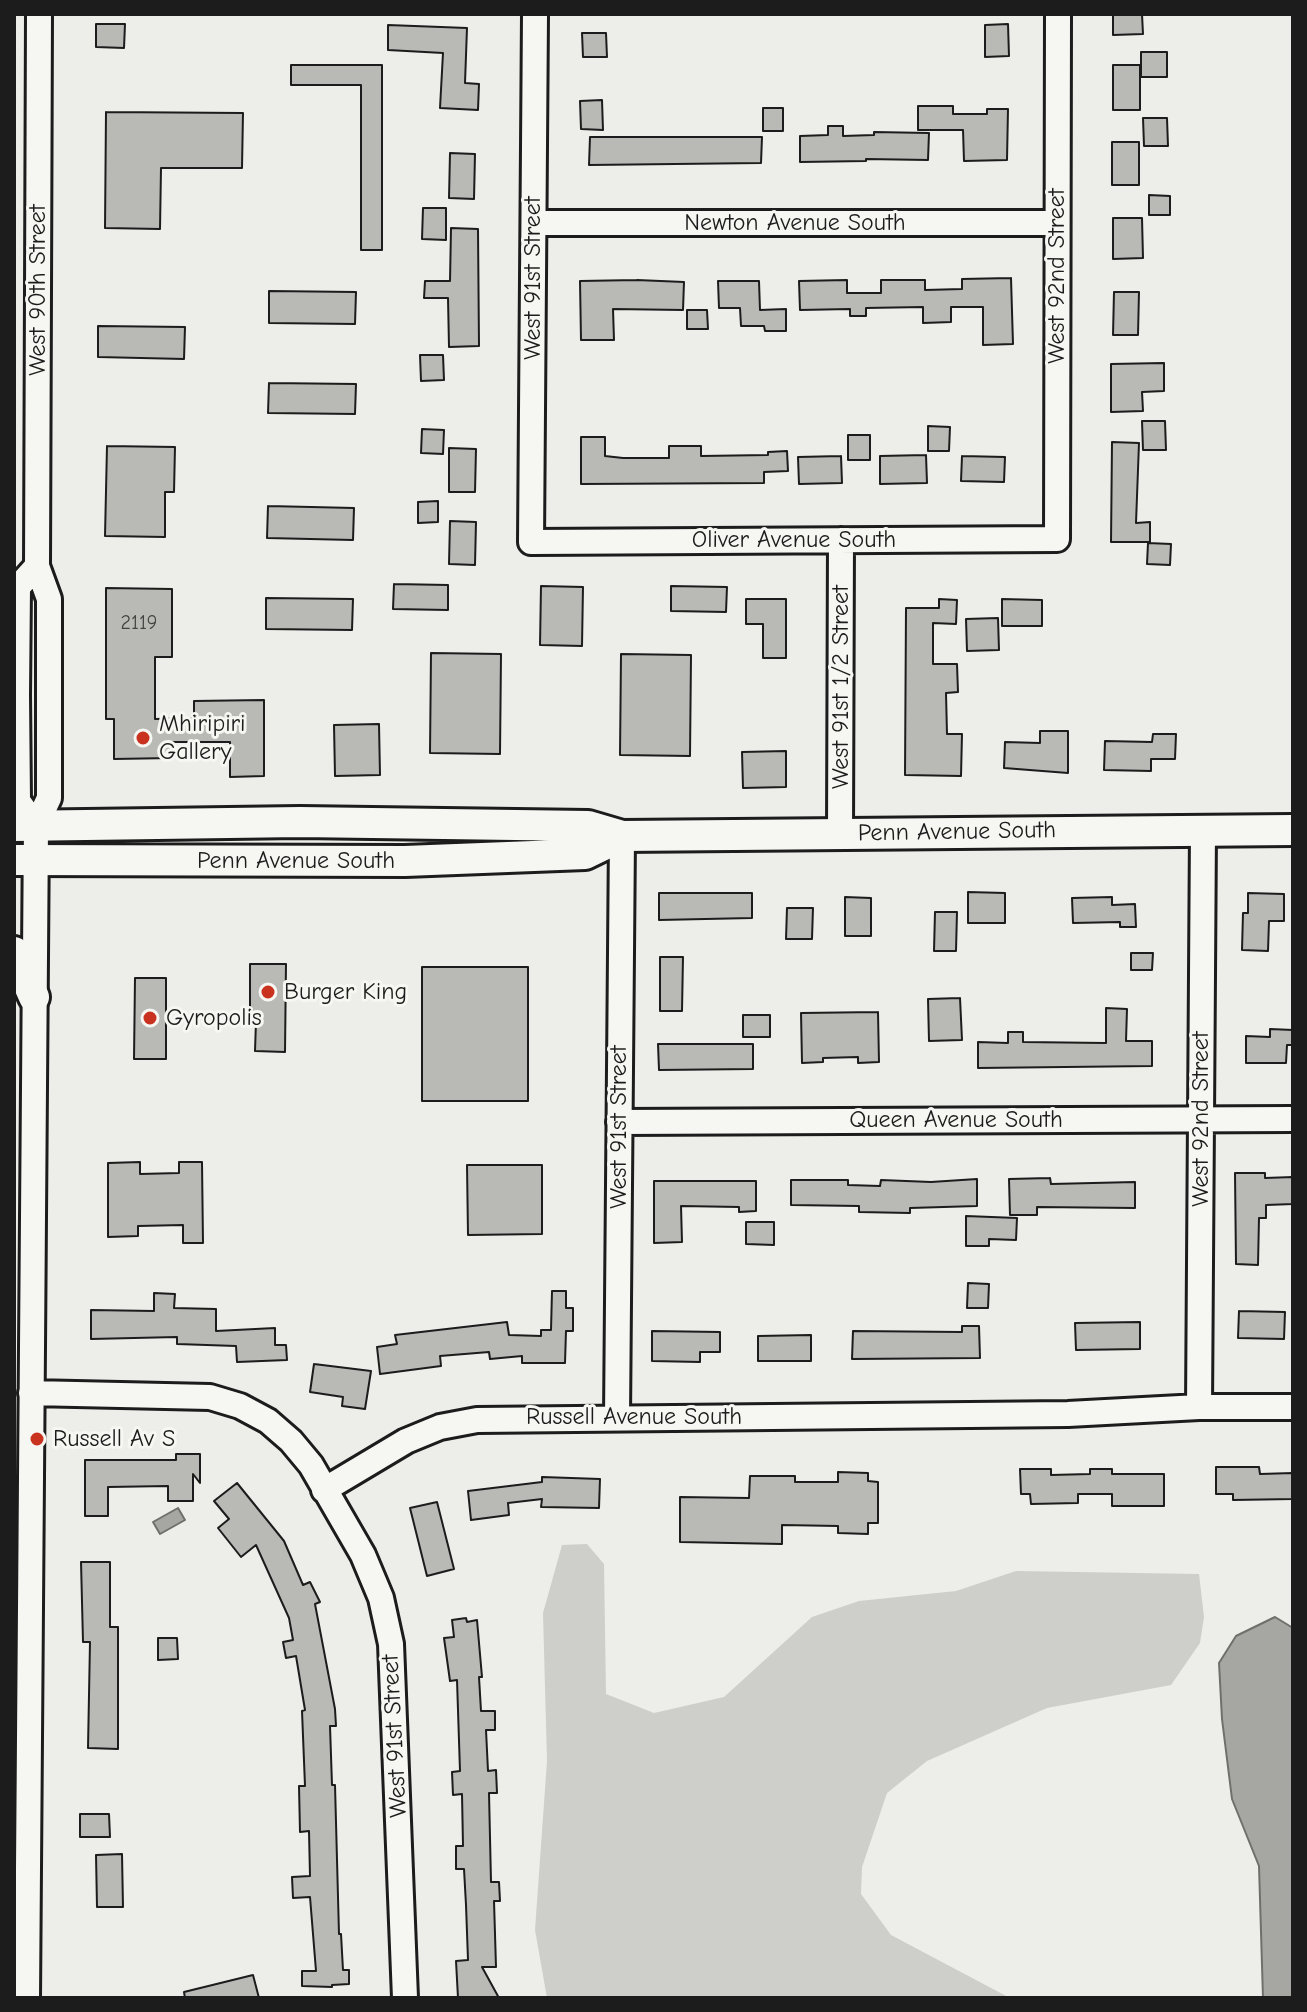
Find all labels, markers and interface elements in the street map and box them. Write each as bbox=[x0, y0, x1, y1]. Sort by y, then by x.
street label: West 92nd Street bbox=[1043, 188, 1071, 364]
street label: West 91st Street bbox=[519, 196, 547, 360]
street label: West 90th Street bbox=[24, 204, 52, 376]
street label: Newton Avenue South bbox=[684, 209, 906, 237]
street label: Oliver Avenue South bbox=[692, 526, 896, 554]
street label: West 91st 1/2 Street bbox=[827, 585, 855, 789]
house number: 2119 bbox=[121, 611, 157, 635]
place label: Mhiripiri Gallery bbox=[159, 710, 246, 766]
marker: Mhiripiri Gallery bbox=[134, 729, 152, 747]
street label: Penn Avenue South bbox=[858, 816, 1056, 848]
street label: Penn Avenue South bbox=[197, 847, 395, 875]
place label: Burger King bbox=[284, 978, 407, 1006]
marker: Burger King bbox=[259, 983, 277, 1001]
place label: Gyropolis bbox=[166, 1004, 262, 1032]
marker: Gyropolis bbox=[141, 1009, 159, 1027]
street label: West 92nd Street bbox=[1187, 1031, 1215, 1207]
street label: West 91st Street bbox=[605, 1045, 633, 1209]
street label: Queen Avenue South bbox=[849, 1106, 1063, 1134]
street label: Russell Avenue South bbox=[526, 1403, 742, 1431]
place label: Russell Av S bbox=[53, 1425, 175, 1453]
marker: Russell Av S bbox=[28, 1430, 46, 1448]
street label: West 91st Street bbox=[376, 1654, 414, 1818]

